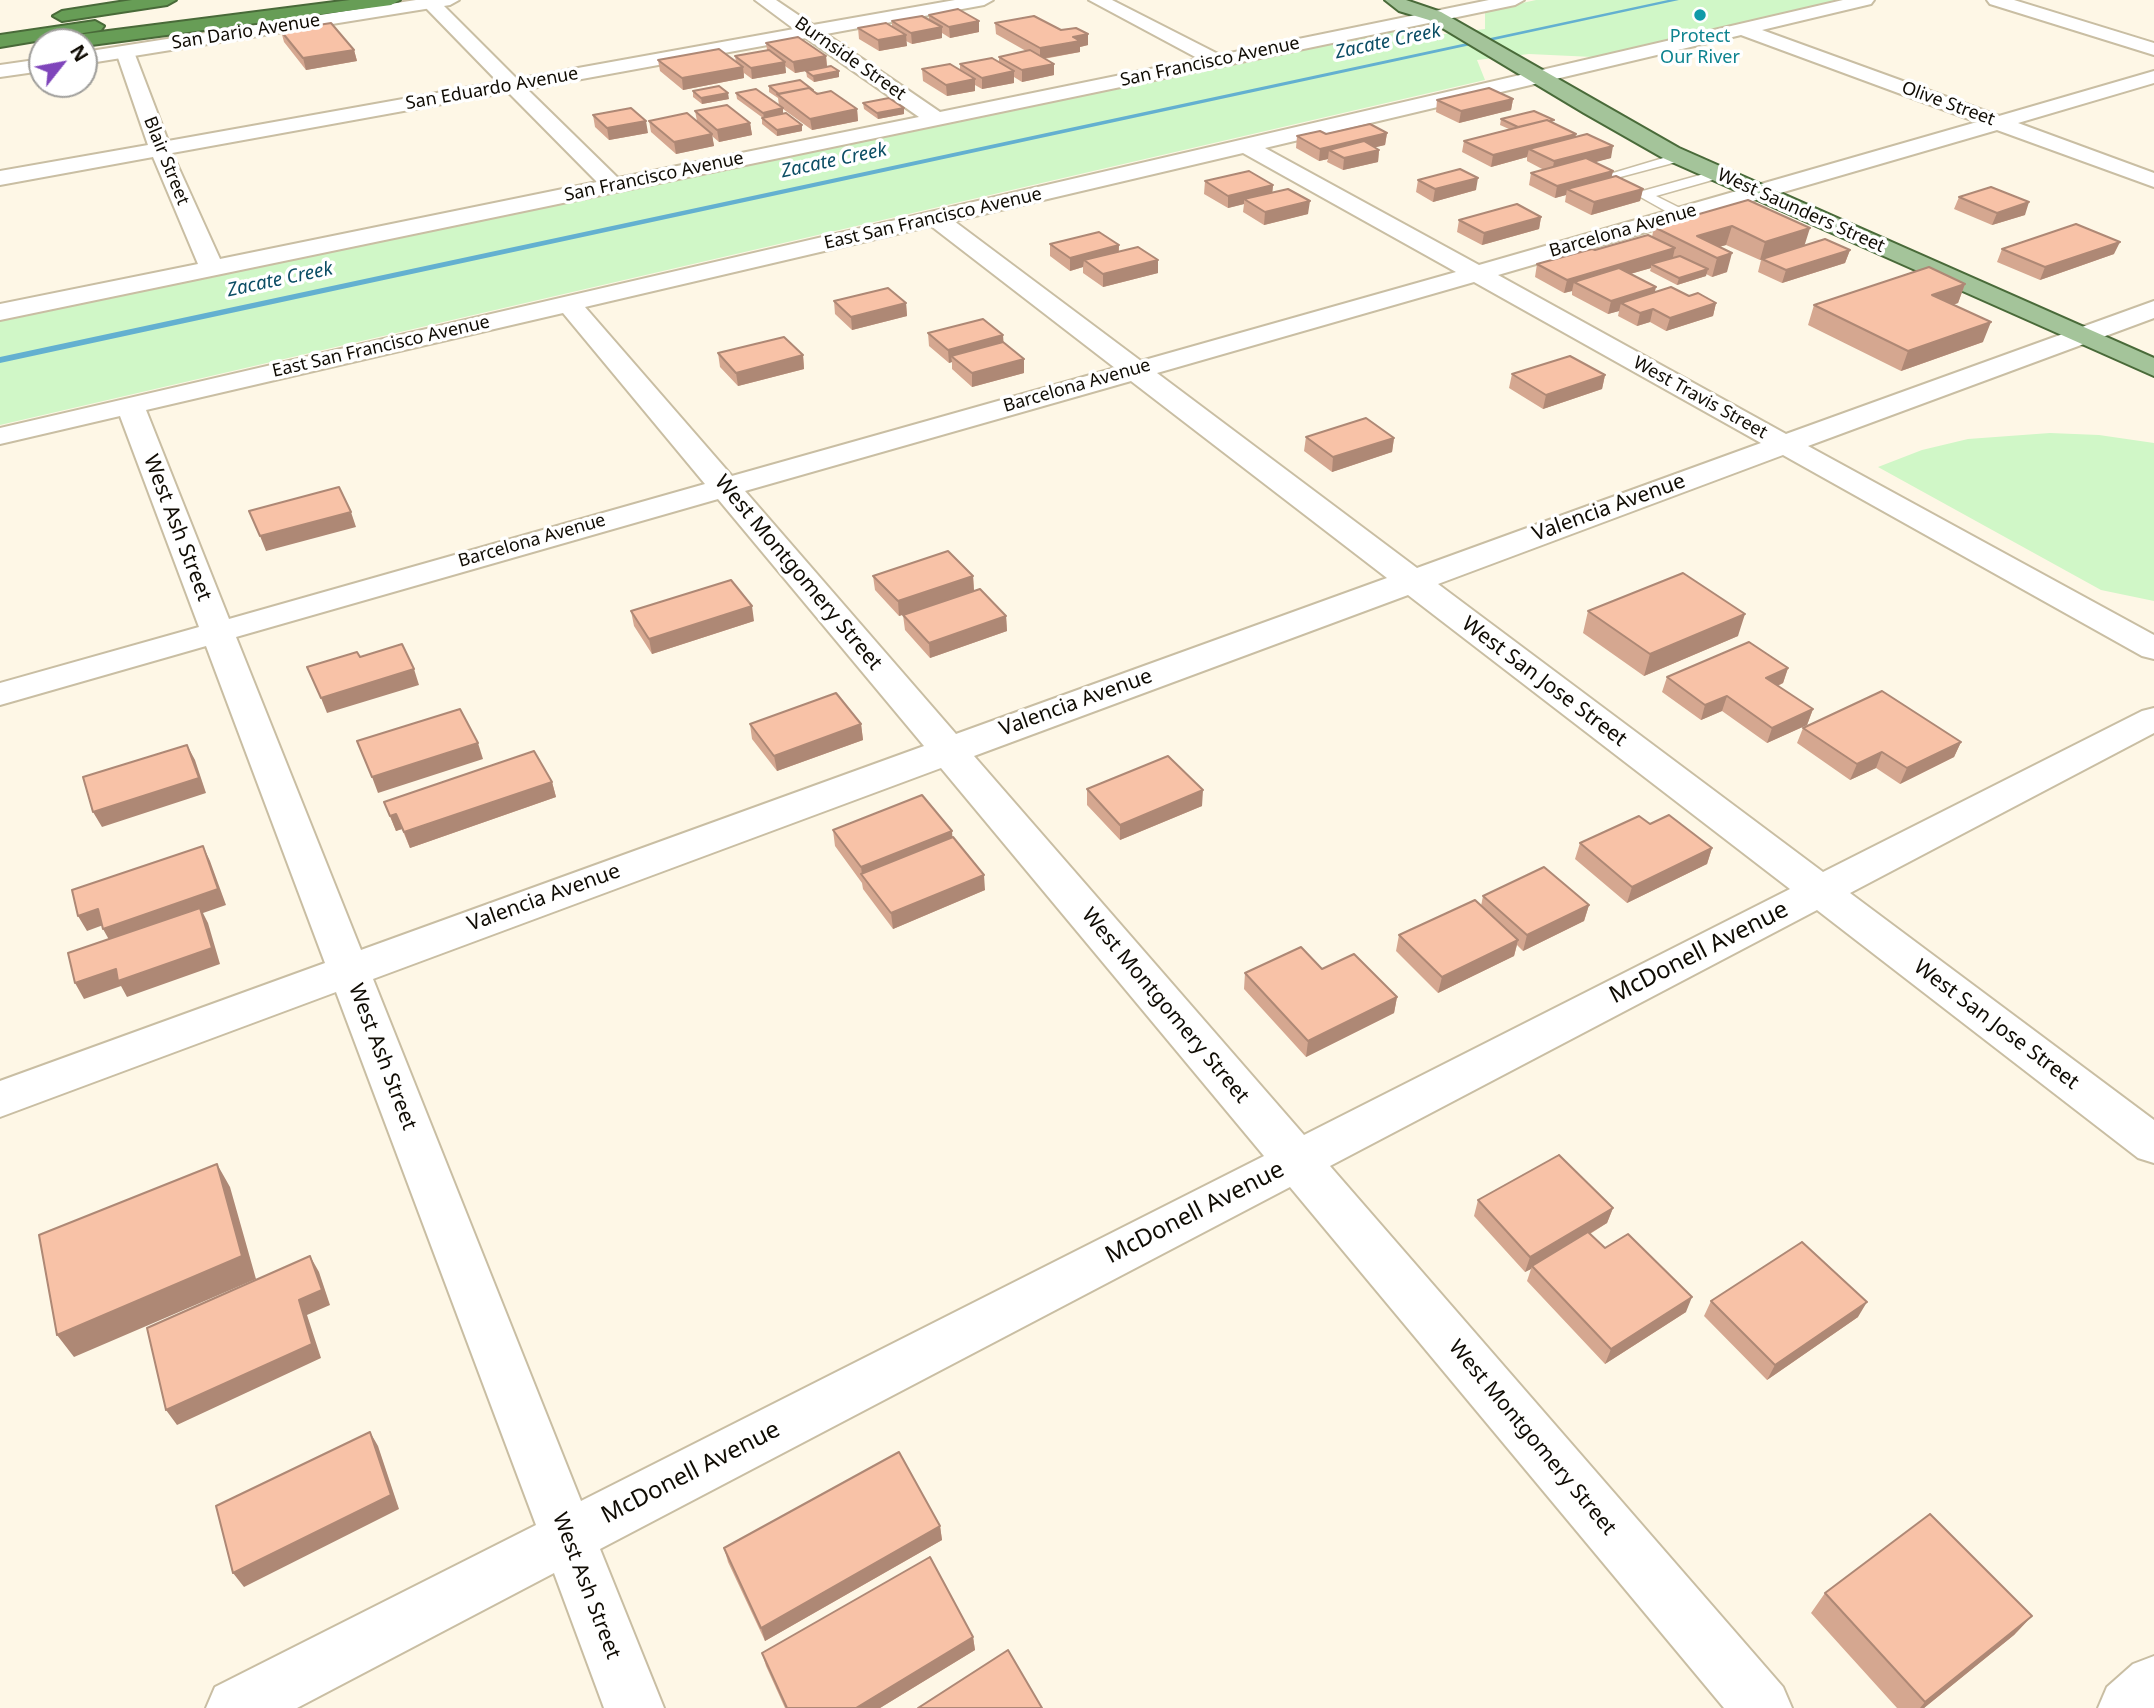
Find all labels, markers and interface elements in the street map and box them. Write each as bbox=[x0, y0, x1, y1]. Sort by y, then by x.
marker: Protect Our River bbox=[1692, 7, 1708, 23]
street label: San Dario Avenue bbox=[170, 10, 322, 54]
street label: Burnside Street bbox=[790, 13, 910, 105]
water label: Zacate Creek bbox=[1333, 20, 1443, 64]
place label: Protect Our River bbox=[1660, 26, 1740, 68]
north arrow bbox=[28, 28, 98, 98]
street label: San Francisco Avenue bbox=[1118, 32, 1302, 92]
text: N bbox=[64, 40, 94, 67]
street label: San Eduardo Avenue bbox=[404, 63, 580, 115]
street label: Olive Street bbox=[1898, 77, 1998, 131]
street label: Blair Street bbox=[138, 114, 194, 208]
water label: Zacate Creek bbox=[779, 139, 889, 183]
street label: San Francisco Avenue bbox=[562, 147, 746, 207]
street label: West Saunders Street bbox=[1714, 164, 1888, 258]
street label: East San Francisco Avenue bbox=[822, 183, 1044, 255]
street label: Barcelona Avenue bbox=[1547, 200, 1699, 262]
water label: Zacate Creek bbox=[225, 258, 335, 302]
street label: East San Francisco Avenue bbox=[270, 311, 492, 383]
street label: West Travis Street bbox=[1629, 352, 1771, 444]
street label: Barcelona Avenue bbox=[1001, 355, 1153, 417]
street label: West Ash Street bbox=[138, 451, 216, 605]
street label: Valencia Avenue bbox=[1529, 469, 1689, 547]
street label: West Montgomery Street bbox=[709, 470, 887, 676]
street label: Barcelona Avenue bbox=[456, 510, 608, 572]
street label: West San Jose Street bbox=[1456, 612, 1632, 752]
street label: Valencia Avenue bbox=[996, 664, 1156, 742]
street label: Valencia Avenue bbox=[464, 859, 624, 937]
street label: McDonell Avenue bbox=[1605, 896, 1793, 1010]
street label: West Montgomery Street bbox=[1076, 903, 1254, 1109]
street label: West San Jose Street bbox=[1908, 955, 2084, 1095]
street label: West Ash Street bbox=[343, 980, 421, 1134]
street label: McDonell Avenue bbox=[1101, 1156, 1289, 1270]
street label: West Montgomery Street bbox=[1443, 1335, 1621, 1541]
street label: McDonell Avenue bbox=[597, 1416, 785, 1530]
street label: West Ash Street bbox=[547, 1509, 625, 1663]

